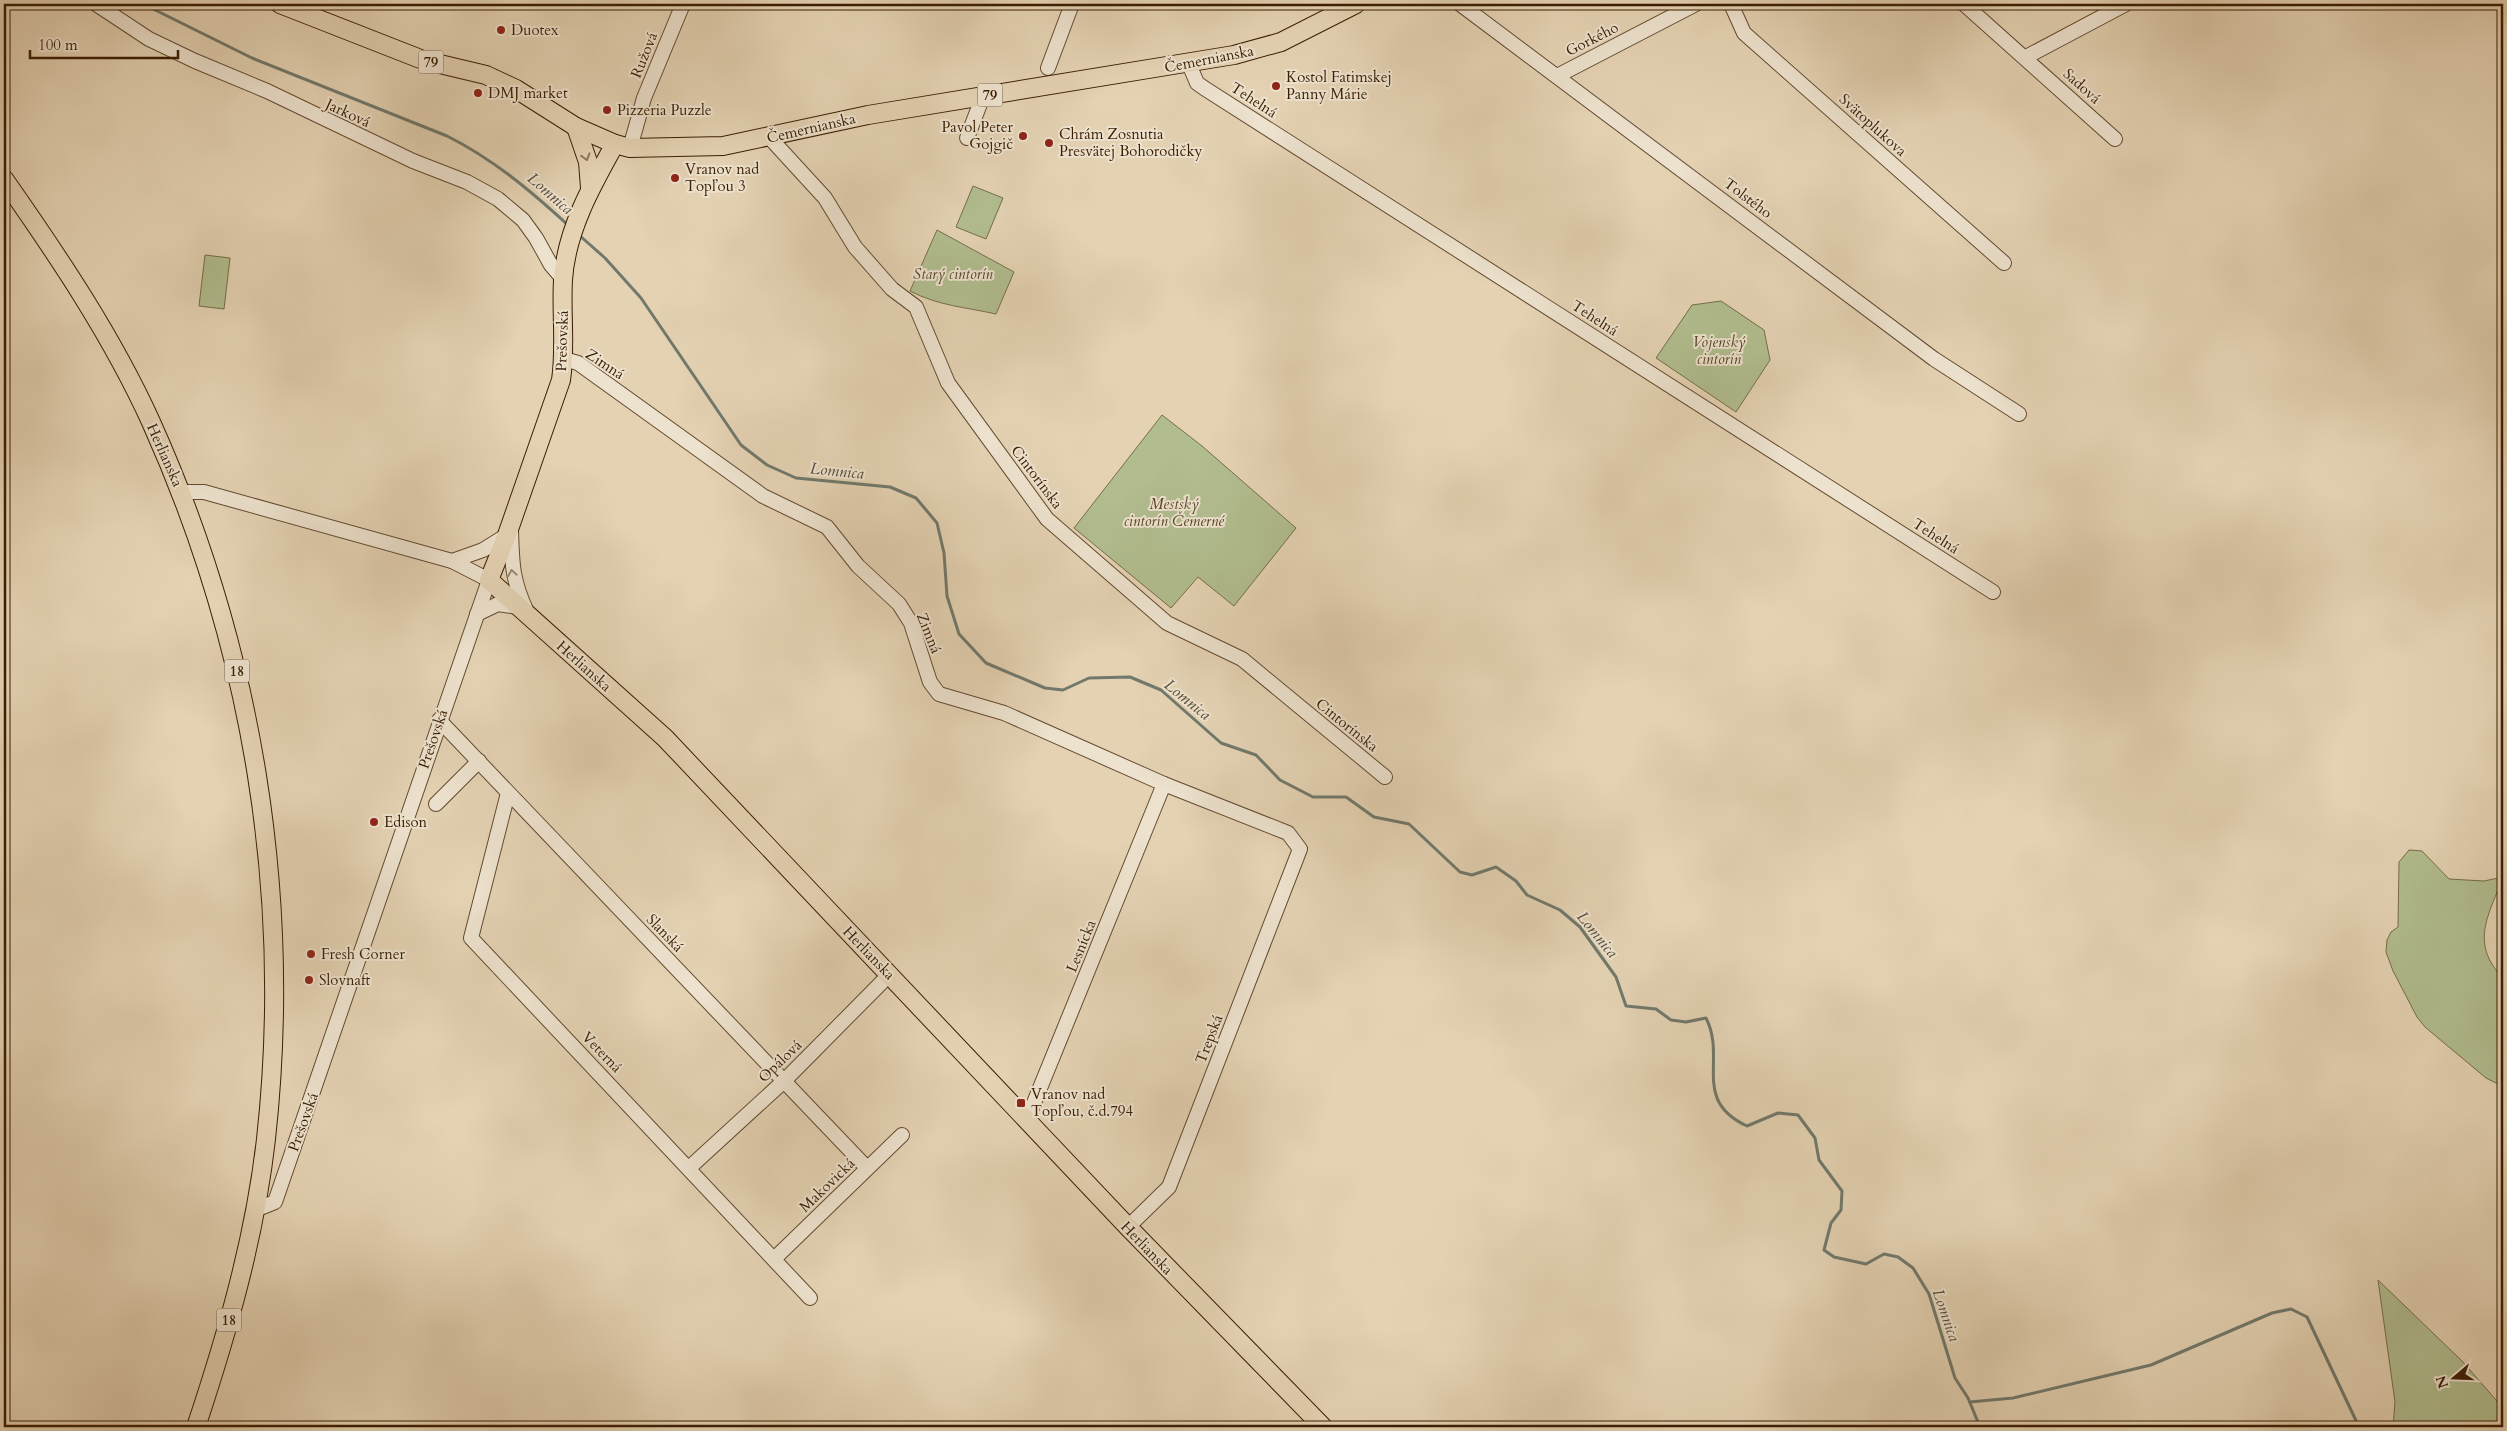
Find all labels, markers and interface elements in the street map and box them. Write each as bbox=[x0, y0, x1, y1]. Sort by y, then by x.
street label: Gorkého bbox=[1562, 17, 1622, 61]
place label: Duotex bbox=[511, 20, 559, 40]
marker: Duotex bbox=[495, 24, 507, 36]
scale bar bbox=[30, 28, 178, 60]
street label: Ružová bbox=[626, 29, 662, 81]
text: 100 m bbox=[38, 35, 78, 55]
street label: Čemernianska bbox=[1163, 40, 1256, 77]
road number: 79 bbox=[418, 51, 444, 74]
street label: Sadová bbox=[2059, 64, 2105, 109]
place label: Kostol Fatimskej Panny Márie bbox=[1286, 67, 1392, 104]
street label: Tehelná bbox=[1227, 78, 1282, 123]
marker: Kostol Fatimskej Panny Márie bbox=[1270, 80, 1282, 92]
place label: DMJ market bbox=[488, 83, 568, 103]
road number: 79 bbox=[978, 84, 1002, 106]
marker: DMJ market bbox=[472, 87, 484, 99]
street label: Svätoplukova bbox=[1835, 89, 1912, 161]
street label: Jarková bbox=[321, 93, 374, 132]
place label: Pizzeria Puzzle bbox=[617, 100, 712, 120]
marker: Pizzeria Puzzle bbox=[601, 104, 613, 116]
street label: Čemernianska bbox=[765, 108, 858, 148]
place label: Pavol Peter Gojgič bbox=[941, 117, 1014, 154]
place label: Chrám Zosnutia Presvätej Bohorodičky bbox=[1059, 124, 1202, 161]
marker: Pavol Peter Gojgič bbox=[1017, 130, 1029, 142]
marker: Chrám Zosnutia Presvätej Bohorodičky bbox=[1043, 137, 1055, 149]
one-way arrow bbox=[580, 152, 590, 160]
place label: Vranov nad Topľou 3 bbox=[685, 159, 759, 196]
water label: Lomnica bbox=[523, 168, 578, 220]
marker: Vranov nad Topľou 3 bbox=[669, 172, 681, 184]
street label: Tolstého bbox=[1720, 173, 1776, 223]
park label: Starý cintorín bbox=[913, 264, 994, 284]
street label: Tehelná bbox=[1568, 296, 1623, 341]
street label: Prešovská bbox=[551, 309, 573, 372]
park label: Vojenský cintorín bbox=[1693, 332, 1746, 369]
street label: Zimná bbox=[582, 344, 629, 384]
street label: Herlianska bbox=[142, 420, 188, 490]
street label: Cintorínska bbox=[1007, 441, 1068, 513]
water label: Lomnica bbox=[809, 457, 865, 485]
park label: Mestský cintorín Čemerné bbox=[1124, 494, 1225, 531]
street label: Tehelná bbox=[1909, 514, 1964, 559]
one-way arrow bbox=[508, 568, 518, 577]
street label: Zimná bbox=[912, 610, 946, 657]
street label: Herlianska bbox=[552, 636, 616, 696]
road number: 18 bbox=[224, 659, 250, 682]
water label: Lomnica bbox=[1159, 674, 1215, 725]
street label: Cintorínska bbox=[1312, 694, 1383, 757]
street label: Prešovská bbox=[414, 706, 453, 771]
place label: Edison bbox=[384, 812, 428, 832]
marker: Edison bbox=[368, 816, 380, 828]
water label: Lomnica bbox=[1572, 907, 1623, 963]
street label: Slanská bbox=[642, 910, 688, 957]
street label: Lesnícka bbox=[1061, 916, 1101, 975]
street label: Herlianska bbox=[838, 922, 900, 985]
place label: Fresh Corner bbox=[321, 944, 405, 964]
marker: Fresh Corner bbox=[305, 948, 317, 960]
place label: Slovnaft bbox=[319, 970, 371, 990]
marker: Slovnaft bbox=[303, 974, 315, 986]
street label: Trepská bbox=[1191, 1011, 1228, 1066]
street label: Veterná bbox=[577, 1027, 627, 1077]
street label: Opálová bbox=[754, 1035, 807, 1087]
place label: Vranov nad Topľou, č.d.794 bbox=[1031, 1084, 1134, 1121]
street label: Prešovská bbox=[283, 1089, 323, 1154]
marker: Vranov nad Topľou, č.d.794 bbox=[1015, 1097, 1027, 1109]
street label: Makovická bbox=[795, 1153, 859, 1216]
street label: Herlianska bbox=[1116, 1217, 1178, 1280]
water label: Lomnica bbox=[1927, 1286, 1965, 1345]
road number: 18 bbox=[216, 1308, 242, 1332]
north arrow bbox=[2430, 1354, 2480, 1404]
text: N bbox=[2431, 1373, 2453, 1391]

